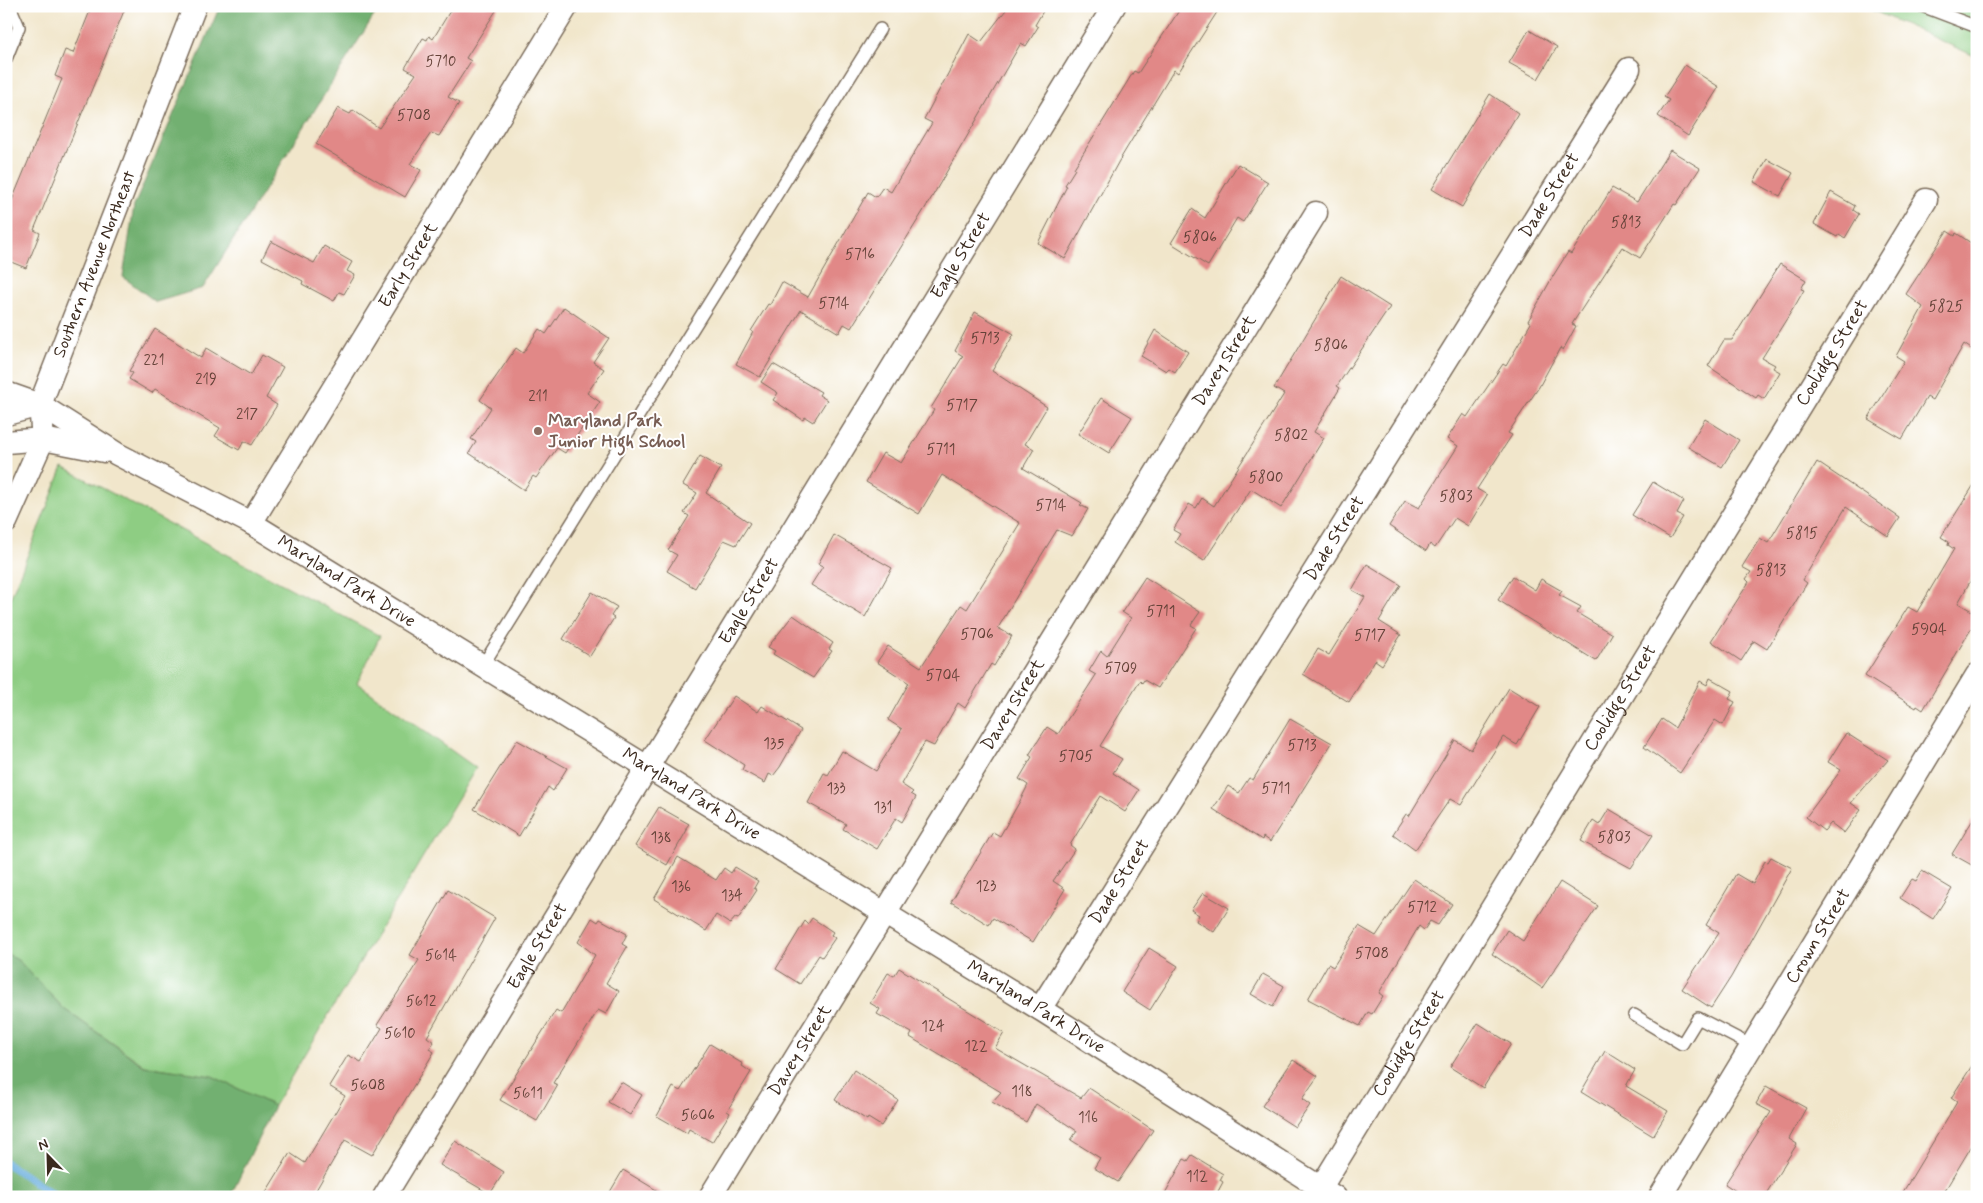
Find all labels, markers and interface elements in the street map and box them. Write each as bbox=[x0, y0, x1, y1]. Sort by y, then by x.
house number: 5710 bbox=[426, 52, 456, 72]
house number: 5708 bbox=[397, 106, 431, 126]
street label: Dade Street bbox=[1514, 148, 1585, 243]
street label: Southern Avenue Northeast bbox=[47, 167, 142, 361]
street label: Eagle Street bbox=[925, 208, 997, 304]
house number: 5813 bbox=[1611, 213, 1641, 233]
street label: Early Street bbox=[373, 218, 444, 313]
house number: 5806 bbox=[1183, 228, 1217, 248]
house number: 5716 bbox=[845, 245, 875, 265]
house number: 5714 bbox=[818, 294, 850, 314]
street label: Coolidge Street bbox=[1791, 295, 1874, 411]
house number: 5825 bbox=[1928, 297, 1964, 317]
street label: Davey Street bbox=[1188, 310, 1262, 411]
house number: 5713 bbox=[970, 329, 1000, 349]
house number: 5806 bbox=[1314, 336, 1348, 356]
house number: 221 bbox=[143, 351, 165, 371]
house number: 219 bbox=[195, 370, 217, 390]
house number: 211 bbox=[528, 387, 548, 407]
house number: 5717 bbox=[946, 396, 978, 416]
house number: 217 bbox=[236, 405, 258, 425]
place label: Maryland Park Junior High School bbox=[548, 409, 685, 456]
marker: Maryland Park Junior High School bbox=[532, 425, 544, 437]
house number: 5802 bbox=[1274, 426, 1308, 446]
house number: 5711 bbox=[926, 440, 956, 460]
house number: 5800 bbox=[1249, 468, 1283, 488]
house number: 5803 bbox=[1439, 487, 1473, 507]
street label: Dade Street bbox=[1299, 492, 1370, 586]
house number: 5714 bbox=[1035, 496, 1067, 516]
house number: 5815 bbox=[1786, 524, 1818, 544]
street label: Maryland Park Drive bbox=[272, 530, 420, 634]
street label: Eagle Street bbox=[714, 553, 785, 649]
house number: 5813 bbox=[1756, 561, 1786, 581]
house number: 5711 bbox=[1146, 602, 1176, 622]
house number: 5904 bbox=[1911, 620, 1947, 640]
house number: 5706 bbox=[960, 625, 994, 645]
house number: 5717 bbox=[1354, 626, 1386, 646]
street label: Coolidge Street bbox=[1579, 640, 1662, 756]
street label: Davey Street bbox=[976, 654, 1051, 755]
house number: 5709 bbox=[1105, 659, 1137, 679]
house number: 5704 bbox=[926, 666, 960, 686]
house number: 135 bbox=[763, 734, 785, 754]
house number: 5713 bbox=[1287, 736, 1317, 756]
street label: Maryland Park Drive bbox=[617, 742, 765, 846]
house number: 5705 bbox=[1059, 747, 1093, 767]
house number: 133 bbox=[826, 779, 846, 799]
house number: 5711 bbox=[1261, 779, 1291, 799]
house number: 131 bbox=[874, 798, 892, 818]
house number: 138 bbox=[650, 828, 672, 848]
house number: 5803 bbox=[1597, 828, 1631, 848]
street label: Dade Street bbox=[1084, 835, 1155, 929]
house number: 136 bbox=[671, 877, 691, 897]
house number: 123 bbox=[976, 877, 996, 897]
street label: Crown Street bbox=[1780, 884, 1856, 988]
house number: 134 bbox=[721, 886, 743, 906]
house number: 5712 bbox=[1407, 898, 1437, 918]
street label: Eagle Street bbox=[502, 899, 573, 994]
house number: 5708 bbox=[1355, 944, 1389, 964]
house number: 5614 bbox=[425, 946, 457, 966]
street label: Maryland Park Drive bbox=[962, 955, 1109, 1059]
street label: Coolidge Street bbox=[1367, 986, 1451, 1101]
house number: 5612 bbox=[406, 992, 436, 1012]
street label: Davey Street bbox=[763, 1000, 838, 1101]
house number: 124 bbox=[921, 1017, 945, 1037]
house number: 5610 bbox=[384, 1024, 416, 1044]
house number: 122 bbox=[964, 1037, 988, 1057]
house number: 5608 bbox=[351, 1076, 385, 1096]
house number: 118 bbox=[1011, 1082, 1033, 1102]
house number: 5611 bbox=[513, 1084, 543, 1104]
house number: 5606 bbox=[681, 1106, 715, 1126]
house number: 116 bbox=[1078, 1108, 1098, 1128]
north arrow bbox=[22, 1130, 72, 1180]
text: N bbox=[36, 1135, 51, 1155]
house number: 112 bbox=[1186, 1167, 1208, 1187]

